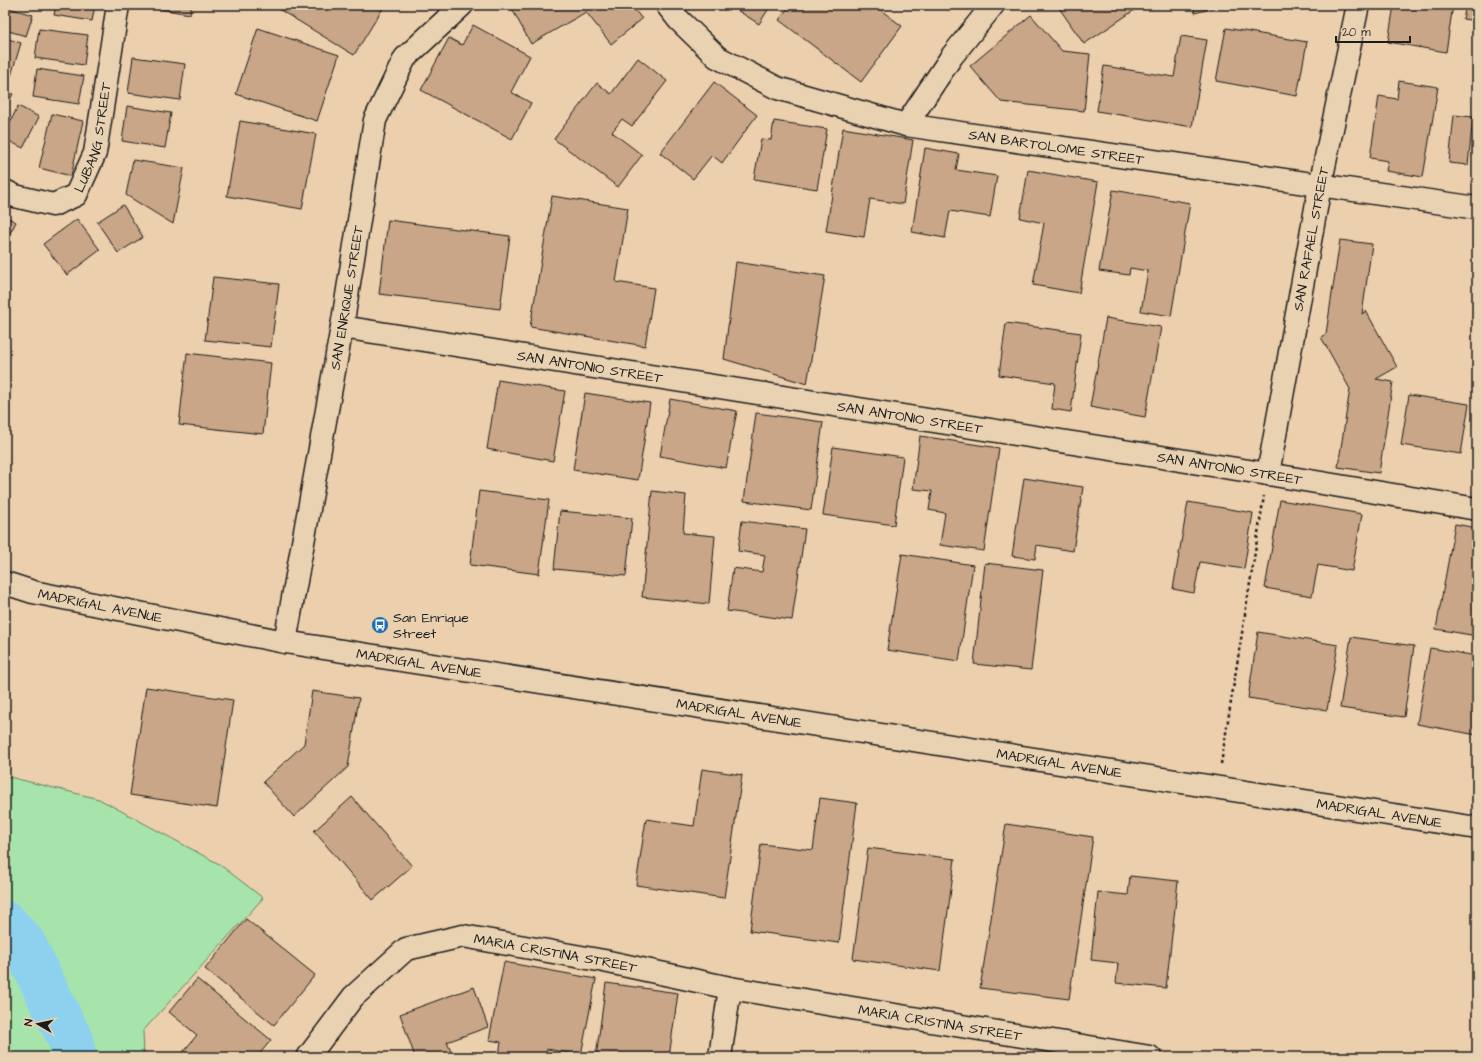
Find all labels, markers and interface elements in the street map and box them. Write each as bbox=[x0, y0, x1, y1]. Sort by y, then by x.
scale bar bbox=[1336, 18, 1410, 44]
text: 20 m bbox=[1342, 24, 1371, 41]
street label: LUBANG STREET bbox=[69, 81, 117, 196]
street label: SAN BARTOLOME STREET bbox=[967, 125, 1146, 171]
street label: SAN RAFAEL STREET bbox=[1289, 165, 1335, 313]
street label: SAN ENRIQUE STREET bbox=[325, 224, 369, 372]
street label: SAN ANTONIO STREET bbox=[515, 346, 664, 389]
street label: SAN ANTONIO STREET bbox=[835, 397, 984, 440]
street label: SAN ANTONIO STREET bbox=[1155, 448, 1304, 491]
street label: MADRIGAL AVENUE bbox=[36, 584, 165, 629]
place label: San Enrique Street bbox=[393, 608, 469, 644]
bus stop icon: San Enrique Street bbox=[370, 615, 390, 635]
street label: MADRIGAL AVENUE bbox=[355, 644, 484, 684]
street label: MADRIGAL AVENUE bbox=[675, 694, 804, 734]
street label: MADRIGAL AVENUE bbox=[995, 744, 1124, 784]
street label: MADRIGAL AVENUE bbox=[1315, 794, 1444, 834]
street label: MARIA CRISTINA STREET bbox=[472, 929, 639, 979]
street label: MARIA CRISTINA STREET bbox=[857, 1000, 1024, 1047]
north arrow bbox=[18, 1004, 58, 1044]
text: N bbox=[21, 1018, 37, 1027]

